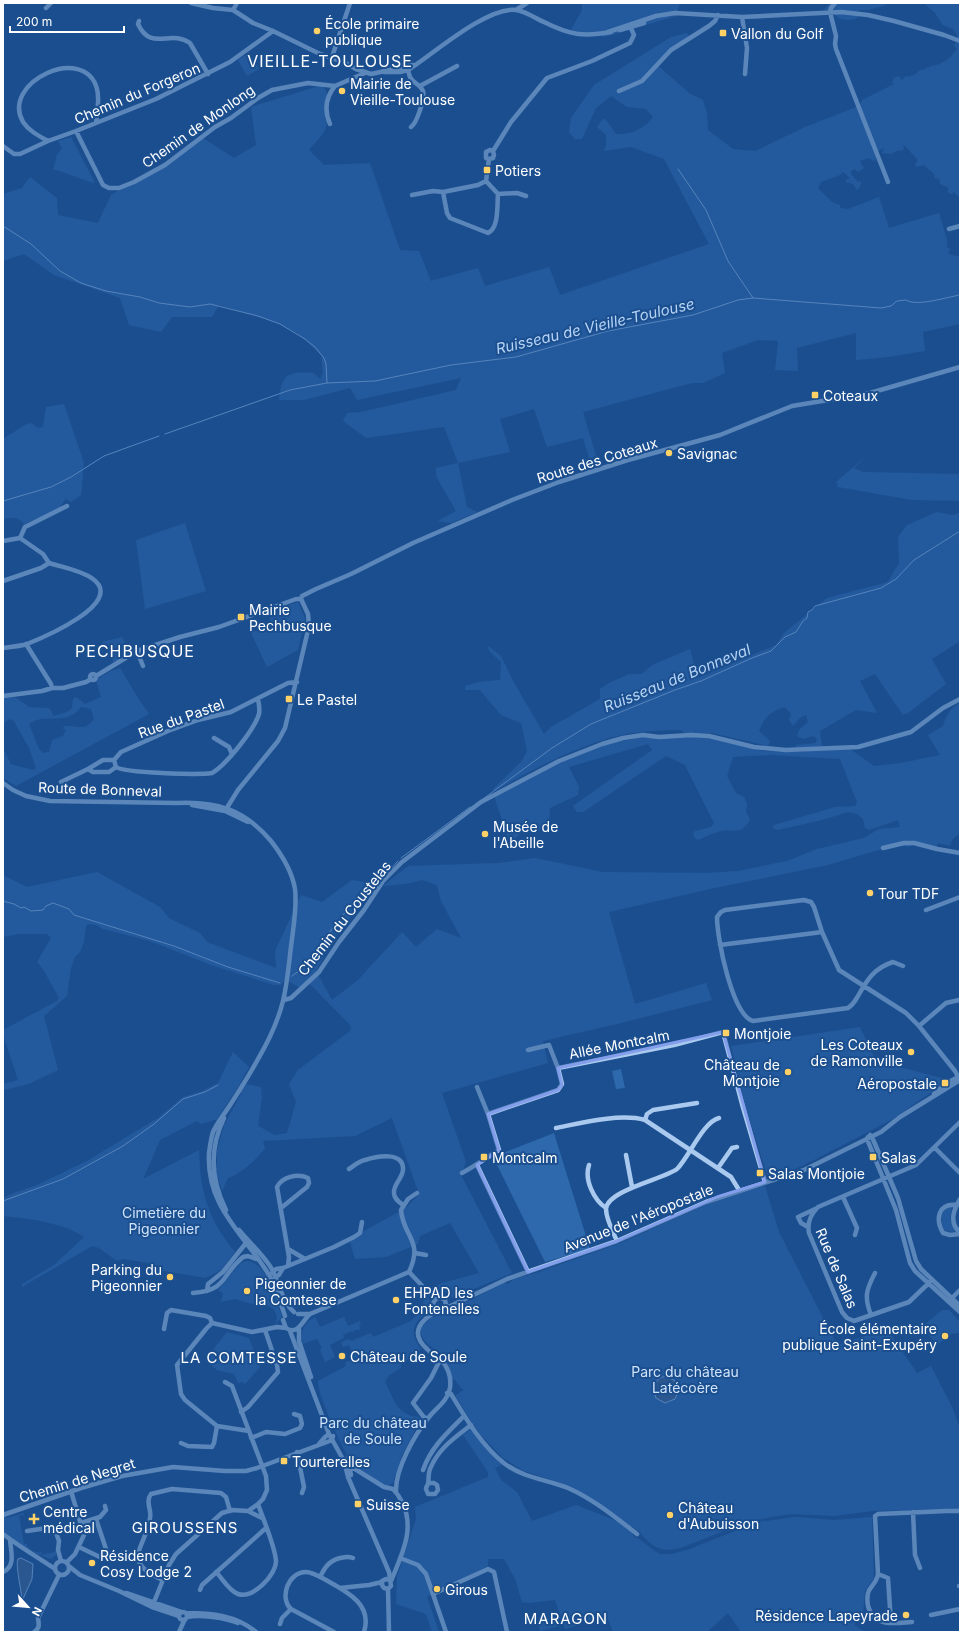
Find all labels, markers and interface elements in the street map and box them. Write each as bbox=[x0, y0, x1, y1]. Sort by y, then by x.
scale bar bbox=[10, 8, 124, 34]
text: 200 m bbox=[16, 14, 52, 29]
place label: École primaire publique bbox=[325, 15, 419, 48]
place label: Vallon du Golf bbox=[731, 25, 823, 42]
marker: École primaire publique bbox=[312, 26, 322, 36]
marker: Vallon du Golf bbox=[718, 28, 728, 38]
district label: VIEILLE-TOULOUSE bbox=[247, 51, 413, 71]
street label: Chemin du Forgeron bbox=[72, 59, 202, 127]
place label: Mairie de Vieille-Toulouse bbox=[350, 75, 455, 108]
street label: Chemin de Monlong bbox=[139, 81, 257, 171]
marker: Mairie de Vieille-Toulouse bbox=[337, 86, 347, 96]
place label: Potiers bbox=[495, 162, 541, 179]
marker: Potiers bbox=[482, 165, 492, 175]
water label: Ruisseau de Vieille-Toulouse bbox=[494, 294, 696, 358]
place label: Coteaux bbox=[823, 387, 879, 404]
marker: Coteaux bbox=[810, 390, 820, 400]
street label: Route des Coteaux bbox=[535, 433, 660, 486]
place label: Savignac bbox=[677, 445, 738, 462]
marker: Savignac bbox=[664, 448, 674, 458]
place label: Mairie Pechbusque bbox=[249, 601, 332, 634]
marker: Mairie Pechbusque bbox=[236, 612, 246, 622]
water label: Ruisseau de Bonneval bbox=[601, 640, 754, 716]
district label: PECHBUSQUE bbox=[75, 641, 195, 661]
place label: Le Pastel bbox=[297, 691, 357, 708]
marker: Le Pastel bbox=[284, 694, 294, 704]
street label: Rue du Pastel bbox=[136, 695, 226, 741]
street label: Route de Bonneval bbox=[38, 778, 162, 800]
place label: Musée de l'Abeille bbox=[493, 818, 558, 851]
marker: Musée de l'Abeille bbox=[480, 829, 490, 839]
street label: Chemin du Coustelas bbox=[294, 857, 394, 979]
place label: Tour TDF bbox=[878, 885, 939, 902]
marker: Tour TDF bbox=[865, 888, 875, 898]
place label: Montjoie bbox=[734, 1025, 791, 1042]
street label: Allée Montcalm bbox=[567, 1026, 671, 1062]
marker: Montjoie bbox=[721, 1028, 731, 1038]
place label: Les Coteaux de Ramonville bbox=[811, 1036, 903, 1069]
marker: Les Coteaux de Ramonville bbox=[906, 1047, 916, 1057]
place label: Château de Montjoie bbox=[704, 1056, 780, 1089]
marker: Château de Montjoie bbox=[783, 1067, 793, 1077]
place label: Aéropostale bbox=[857, 1075, 937, 1092]
marker: Aéropostale bbox=[940, 1078, 950, 1088]
place label: Montcalm bbox=[492, 1149, 557, 1166]
place label: Salas bbox=[881, 1149, 917, 1166]
marker: Montcalm bbox=[479, 1152, 489, 1162]
marker: Salas bbox=[868, 1152, 878, 1162]
place label: Salas Montjoie bbox=[768, 1165, 865, 1182]
marker: Salas Montjoie bbox=[755, 1168, 765, 1178]
street label: Avenue de l'Aéropostale bbox=[561, 1180, 715, 1256]
park label: Cimetière du Pigeonnier bbox=[122, 1204, 206, 1237]
street label: Rue de Salas bbox=[812, 1225, 862, 1311]
place label: Parking du Pigeonnier bbox=[91, 1261, 162, 1294]
marker: Parking du Pigeonnier bbox=[165, 1272, 175, 1282]
place label: Pigeonnier de la Comtesse bbox=[255, 1275, 347, 1308]
place label: EHPAD les Fontenelles bbox=[404, 1284, 480, 1317]
marker: Pigeonnier de la Comtesse bbox=[242, 1286, 252, 1296]
marker: EHPAD les Fontenelles bbox=[391, 1295, 401, 1305]
place label: École élémentaire publique Saint-Exupéry bbox=[782, 1320, 937, 1353]
marker: École élémentaire publique Saint-Exupéry bbox=[940, 1331, 950, 1341]
district label: LA COMTESSE bbox=[181, 1348, 298, 1367]
place label: Château de Soule bbox=[350, 1348, 467, 1365]
marker: Château de Soule bbox=[337, 1351, 347, 1361]
park label: Parc du château Latécoère bbox=[631, 1363, 739, 1396]
park label: Parc du château de Soule bbox=[319, 1414, 427, 1447]
place label: Tourterelles bbox=[292, 1453, 370, 1470]
street label: Chemin de Negret bbox=[17, 1454, 137, 1506]
marker: Tourterelles bbox=[279, 1456, 289, 1466]
place label: Suisse bbox=[366, 1496, 410, 1513]
marker: Suisse bbox=[353, 1499, 363, 1509]
place label: Château d'Aubuisson bbox=[678, 1499, 759, 1532]
place label: Centre médical bbox=[43, 1503, 95, 1536]
marker: Château d'Aubuisson bbox=[665, 1510, 675, 1520]
marker: Centre médical bbox=[28, 1513, 40, 1525]
district label: GIROUSSENS bbox=[132, 1518, 238, 1537]
place label: Résidence Cosy Lodge 2 bbox=[100, 1547, 192, 1580]
marker: Résidence Cosy Lodge 2 bbox=[87, 1558, 97, 1568]
place label: Girous bbox=[445, 1581, 488, 1598]
marker: Girous bbox=[432, 1584, 442, 1594]
north arrow bbox=[8, 1587, 48, 1627]
text: N bbox=[29, 1605, 45, 1618]
place label: Résidence Lapeyrade bbox=[755, 1607, 898, 1624]
district label: MARAGON bbox=[524, 1609, 608, 1628]
marker: Résidence Lapeyrade bbox=[901, 1610, 911, 1620]

